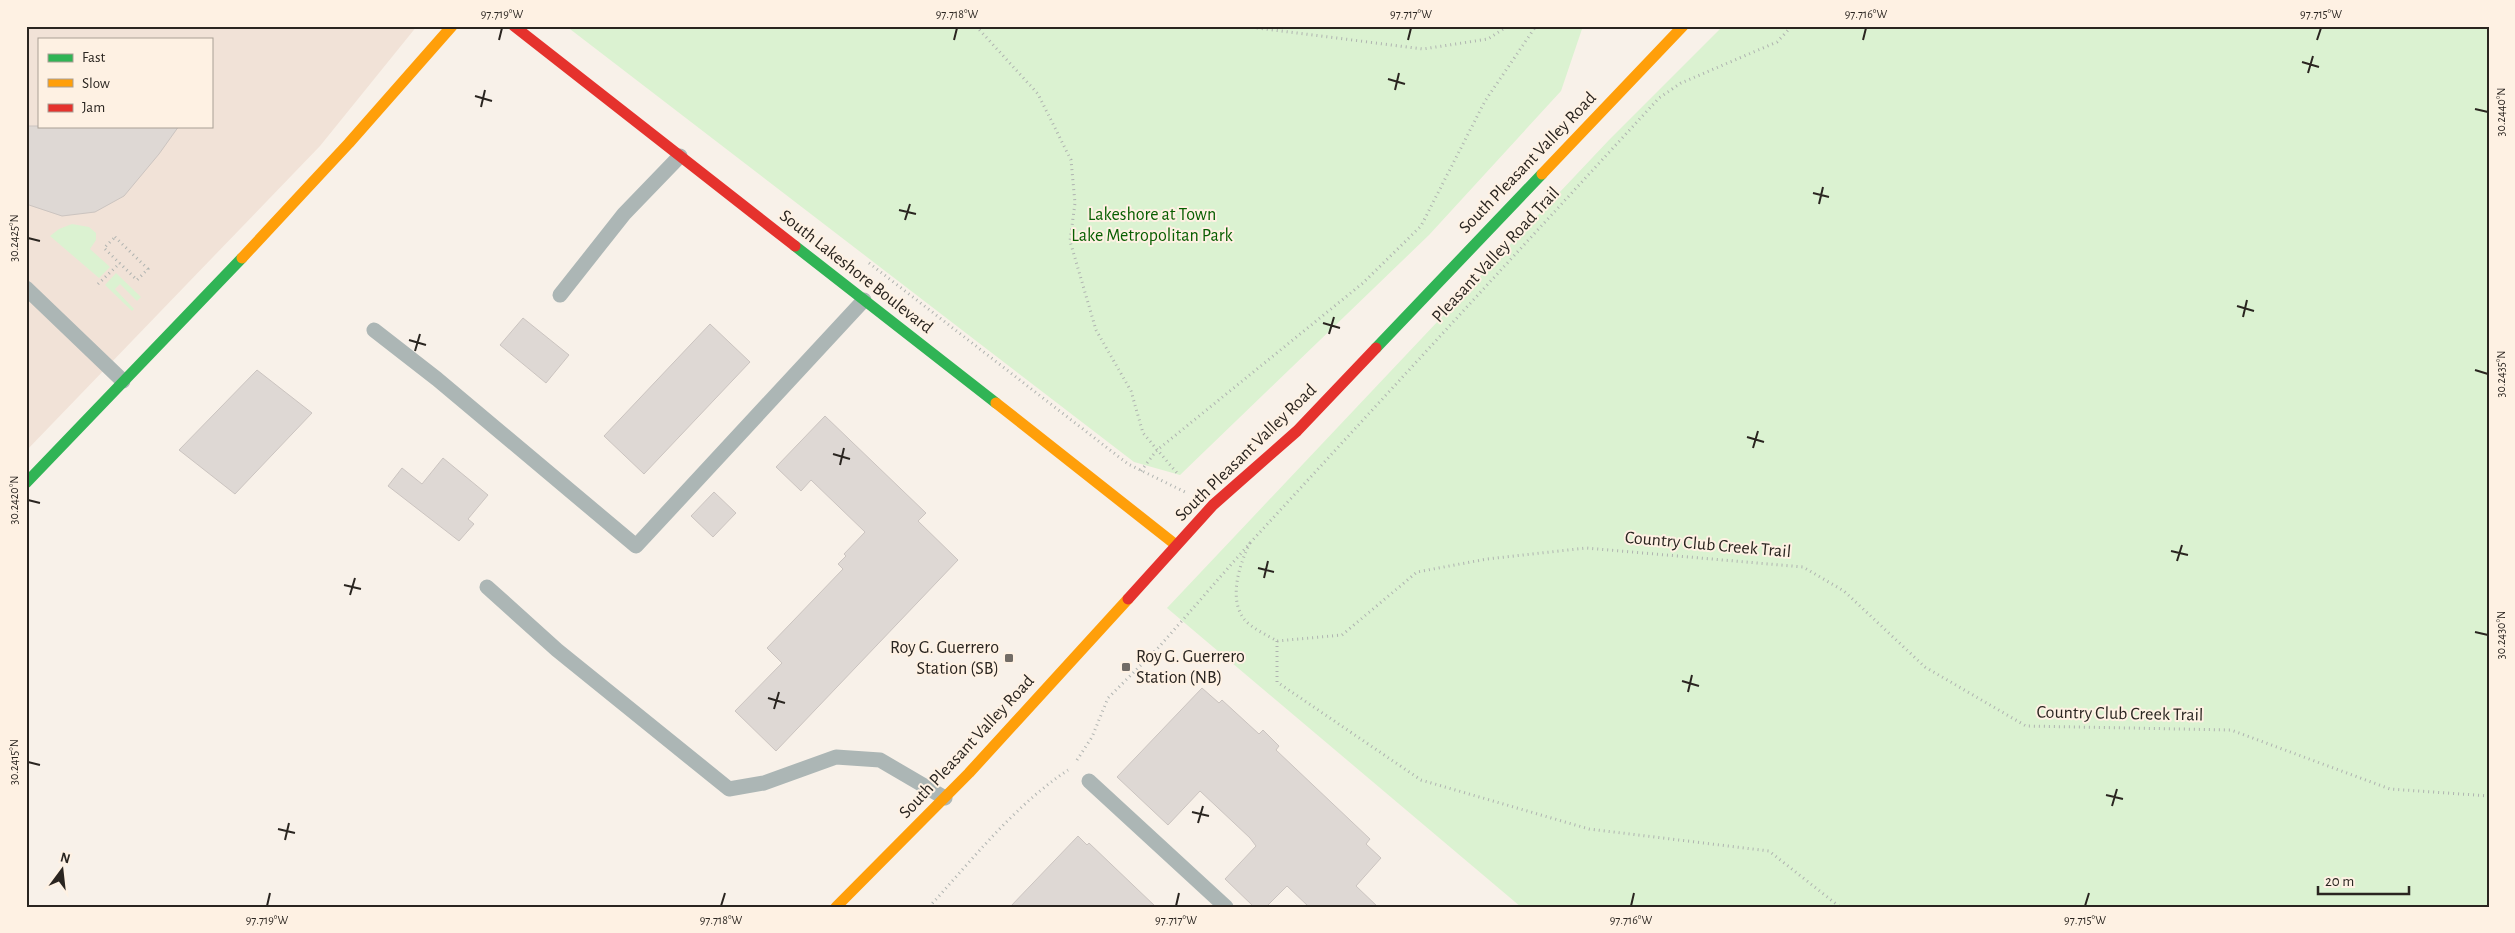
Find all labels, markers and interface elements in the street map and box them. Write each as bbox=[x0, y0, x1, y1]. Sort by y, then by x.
text: 97.719°W bbox=[481, 8, 524, 20]
text: 97.718°W bbox=[936, 8, 979, 20]
text: 97.717°W bbox=[1390, 8, 1432, 20]
text: 97.716°W bbox=[1845, 8, 1888, 20]
text: 97.715°W bbox=[2300, 8, 2342, 20]
legend bbox=[38, 38, 212, 128]
text: Fast bbox=[82, 50, 106, 65]
text: Slow bbox=[82, 76, 110, 91]
text: 30.2440°N bbox=[2495, 87, 2507, 137]
street label: South Pleasant Valley Road bbox=[1456, 89, 1600, 237]
text: Jam bbox=[82, 100, 105, 115]
street label: Pleasant Valley Road Trail bbox=[1429, 184, 1563, 326]
park label: Lakeshore at Town Lake Metropolitan Park bbox=[1071, 206, 1234, 245]
street label: South Lakeshore Boulevard bbox=[776, 207, 936, 337]
text: 30.2425°N bbox=[8, 214, 20, 262]
text: 30.2435°N bbox=[2495, 351, 2507, 397]
street label: South Pleasant Valley Road bbox=[1172, 381, 1320, 525]
text: 30.2420°N bbox=[8, 476, 20, 524]
street label: Country Club Creek Trail bbox=[1624, 529, 1792, 561]
text: 30.2430°N bbox=[2495, 611, 2507, 659]
place label: Roy G. Guerrero Station (SB) bbox=[890, 639, 999, 678]
place label: Roy G. Guerrero Station (NB) bbox=[1136, 648, 1245, 687]
marker: Roy G. Guerrero Station (SB) bbox=[1003, 652, 1015, 664]
marker: Roy G. Guerrero Station (NB) bbox=[1120, 661, 1132, 673]
street label: South Pleasant Valley Road bbox=[896, 672, 1038, 822]
street label: Country Club Creek Trail bbox=[2036, 704, 2204, 724]
text: 30.2415°N bbox=[8, 739, 20, 785]
north arrow bbox=[38, 846, 88, 896]
text: N bbox=[59, 850, 72, 866]
scale bar bbox=[2318, 863, 2409, 895]
text: 20 m bbox=[2325, 874, 2354, 889]
text: 97.719°W bbox=[246, 914, 289, 926]
text: 97.718°W bbox=[700, 914, 743, 926]
text: 97.717°W bbox=[1155, 914, 1197, 926]
text: 97.716°W bbox=[1610, 914, 1653, 926]
text: 97.715°W bbox=[2064, 914, 2106, 926]

